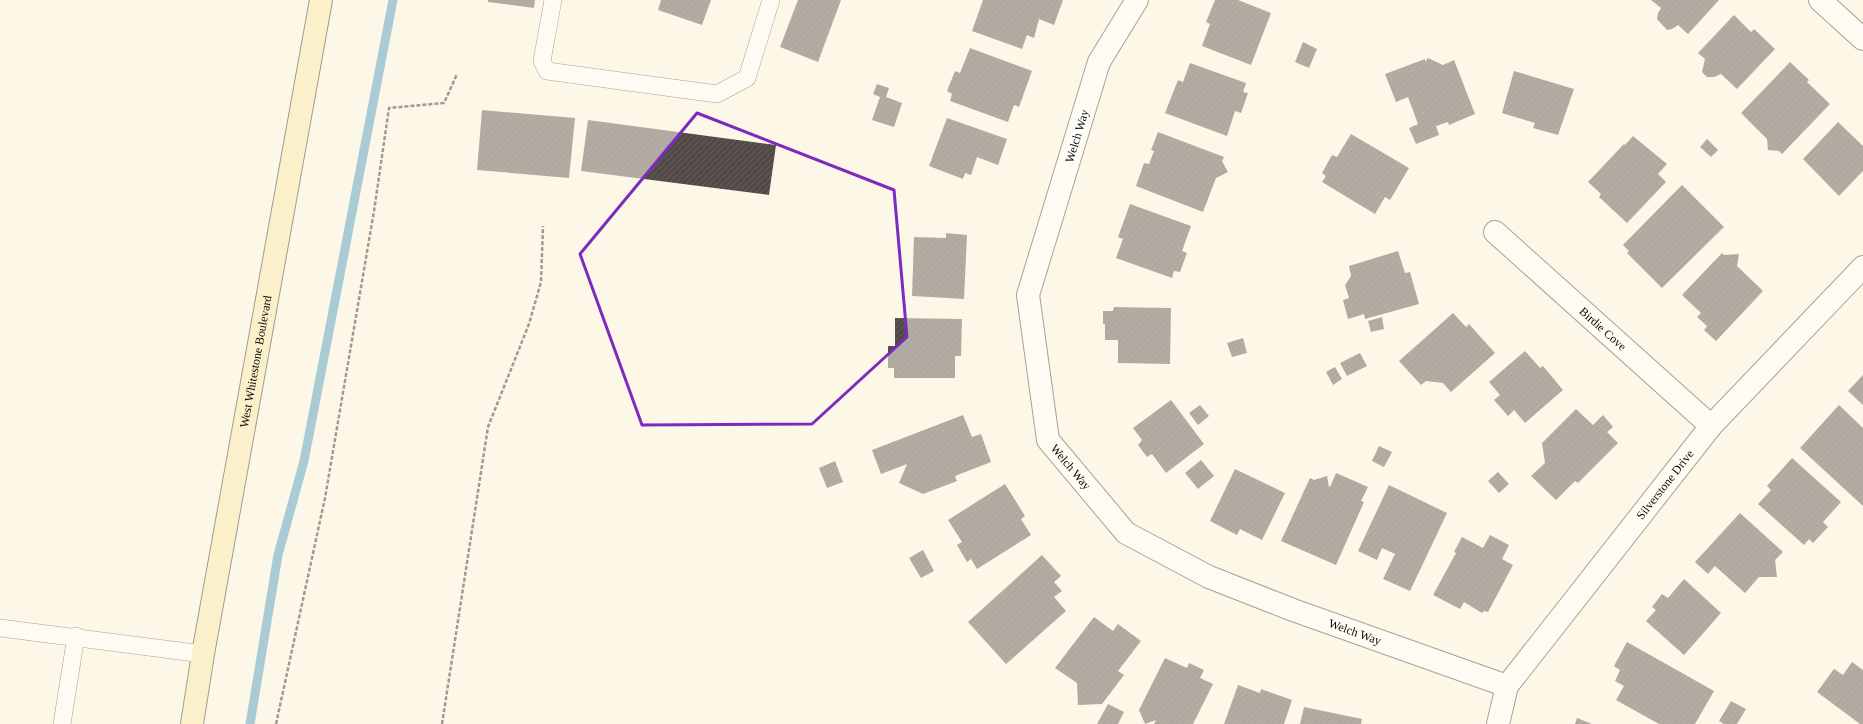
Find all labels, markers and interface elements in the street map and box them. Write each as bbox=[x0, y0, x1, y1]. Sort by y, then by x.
street label: Welch Way bbox=[1062, 108, 1092, 164]
street label: West Whitestone Boulevard bbox=[237, 294, 275, 429]
street label: Birdie Cove bbox=[1576, 304, 1629, 354]
street label: Welch Way bbox=[1048, 442, 1094, 493]
street label: Silverstone Drive bbox=[1633, 447, 1697, 522]
street label: Welch Way bbox=[1327, 616, 1383, 648]

